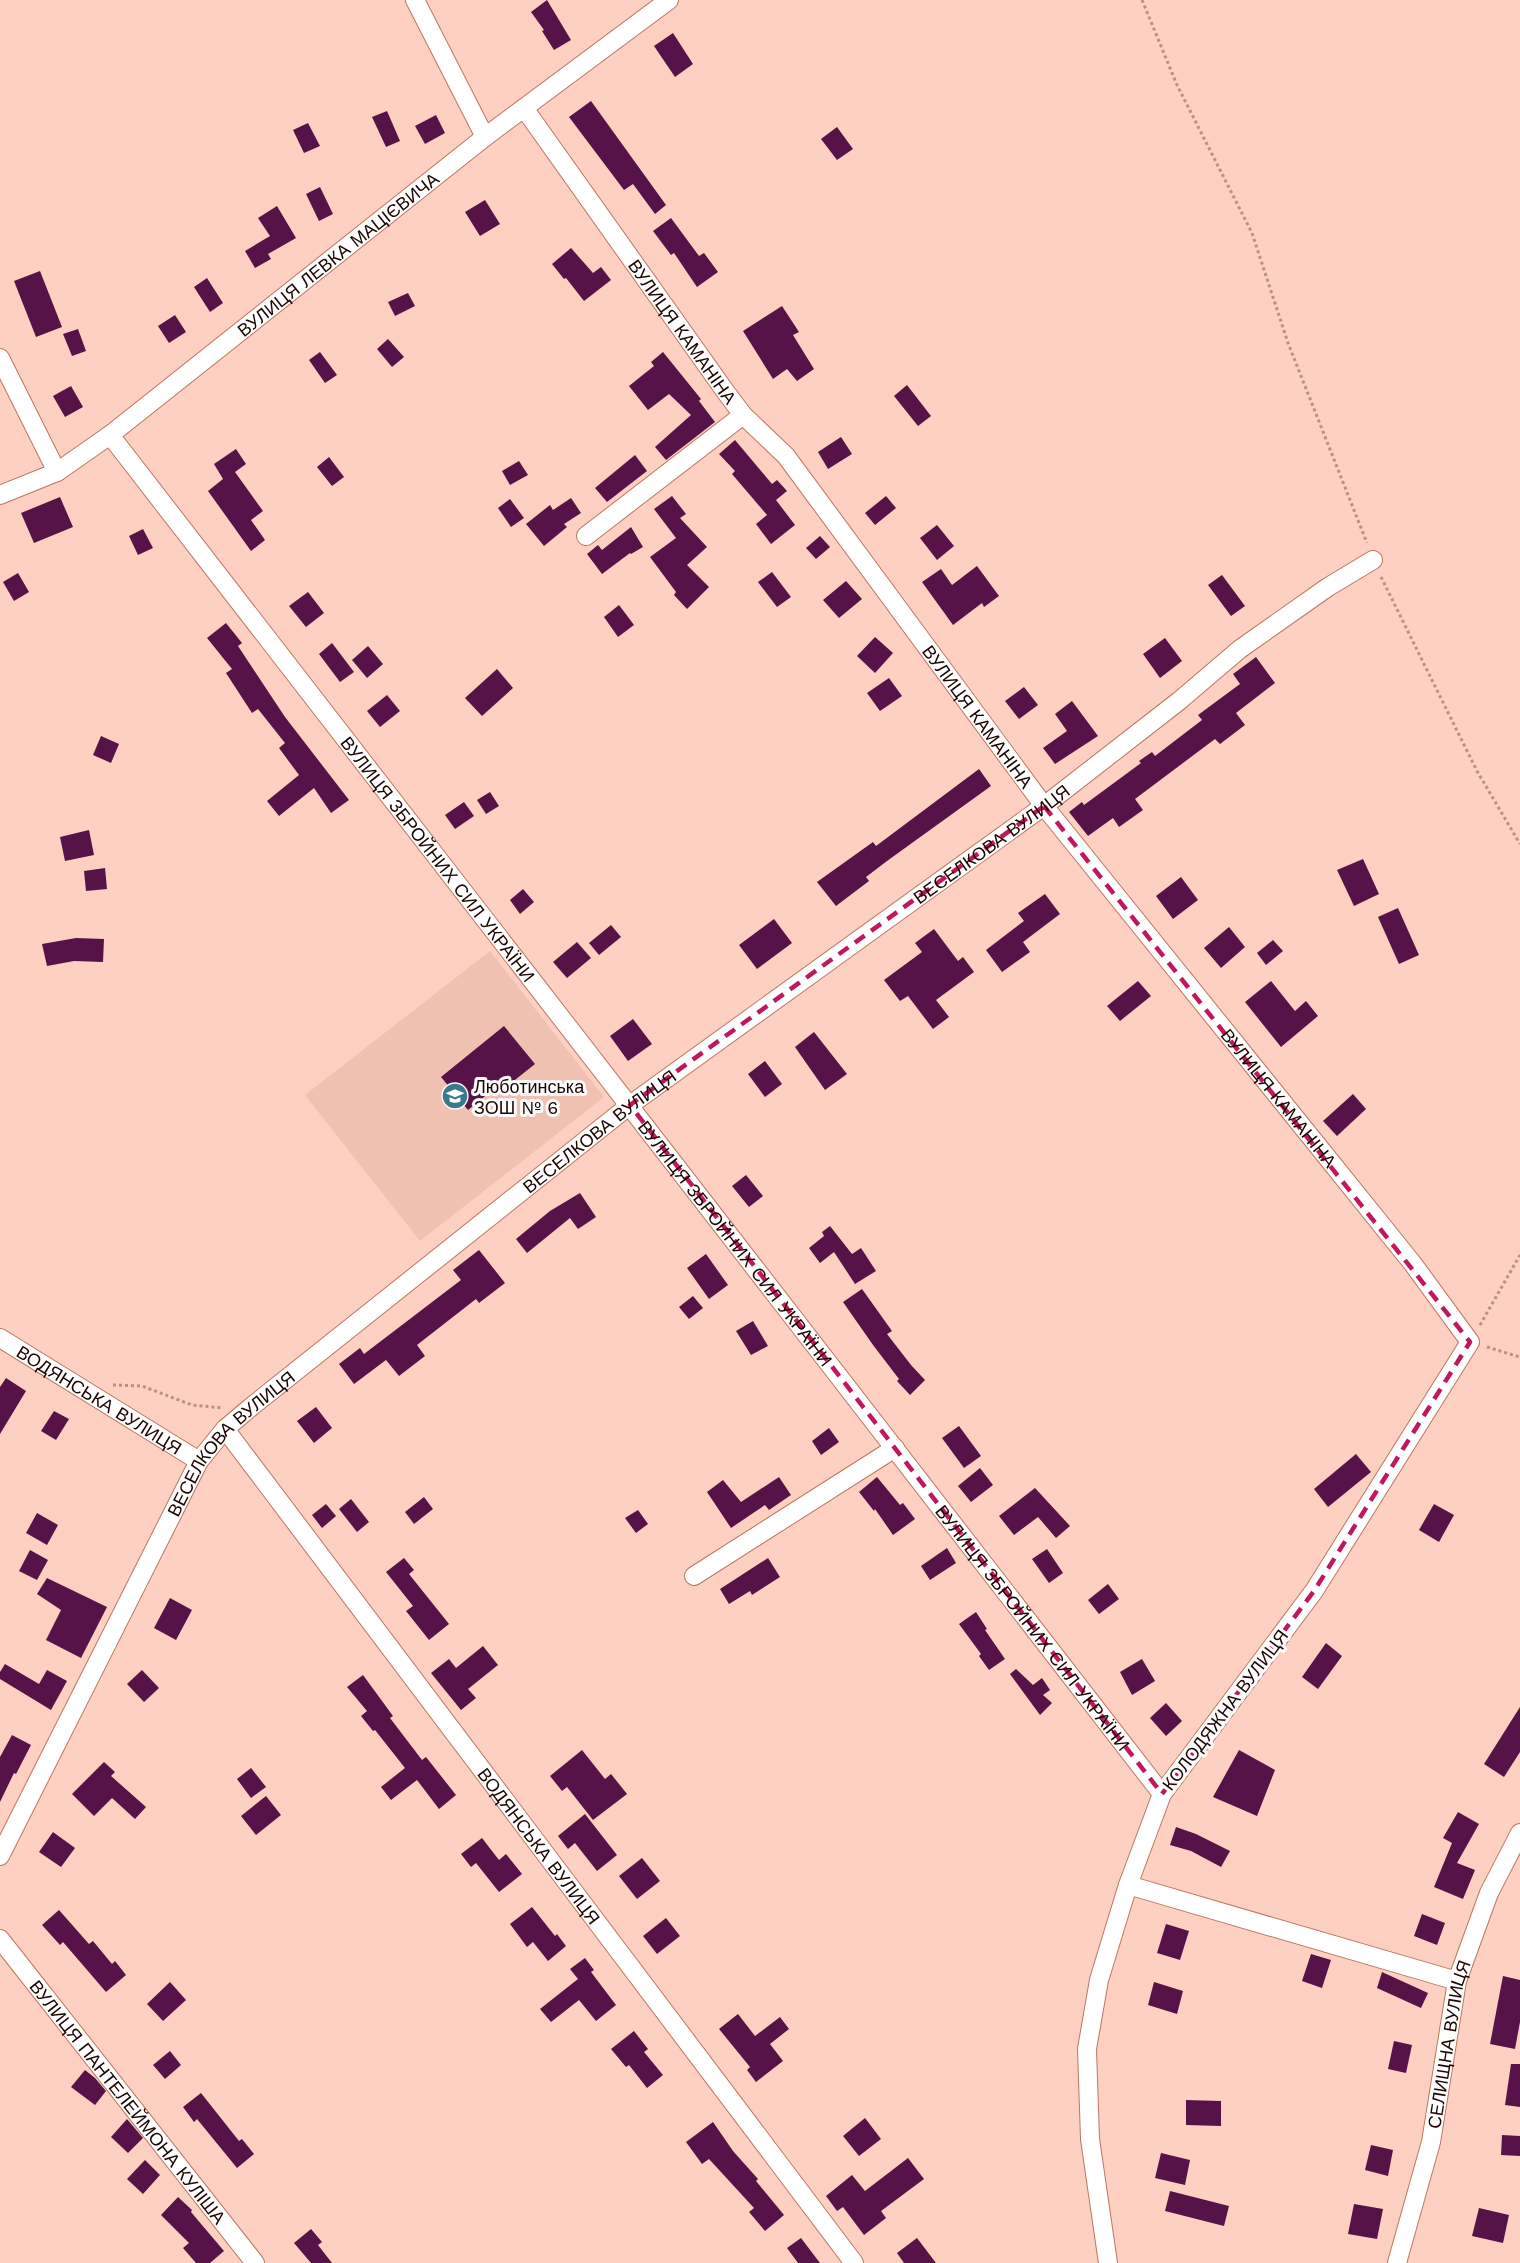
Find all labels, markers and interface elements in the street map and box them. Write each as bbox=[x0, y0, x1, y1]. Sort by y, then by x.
street label: ВУЛИЦЯ ЛЕВКА МАЦІЄВИЧА bbox=[233, 168, 443, 340]
street label: ВУЛИЦЯ КАМАНІНА bbox=[624, 255, 741, 408]
street label: ВУЛИЦЯ КАМАНІНА bbox=[918, 641, 1037, 792]
street label: ВУЛИЦЯ ЗБРОЙНИХ СИЛ УКРАЇНИ bbox=[337, 732, 540, 986]
street label: ВЕСЕЛКОВА ВУЛИЦЯ bbox=[909, 780, 1073, 908]
street label: ВУЛИЦЯ КАМАНІНА bbox=[1217, 1024, 1341, 1171]
street label: ВЕСЕЛКОВА ВУЛИЦЯ bbox=[518, 1065, 680, 1197]
place label: Люботинська ЗОШ № 6 bbox=[474, 1076, 585, 1118]
school or university icon: Люботинська ЗОШ № 6 bbox=[440, 1081, 470, 1111]
street label: ВУЛИЦЯ ЗБРОЙНИХ СИЛ УКРАЇНИ bbox=[634, 1116, 837, 1370]
street label: ВОДЯНСЬКА ВУЛИЦЯ bbox=[13, 1341, 186, 1458]
street label: ВЕСЕЛКОВА ВУЛИЦЯ bbox=[162, 1366, 299, 1520]
street label: ВУЛИЦЯ ЗБРОЙНИХ СИЛ УКРАЇНИ bbox=[932, 1501, 1135, 1754]
street label: КОЛОДЯЖНА ВУЛИЦЯ bbox=[1158, 1626, 1292, 1794]
street label: ВОДЯНСЬКА ВУЛИЦЯ bbox=[474, 1764, 605, 1928]
street label: СЕЛИЩНА ВУЛИЦЯ bbox=[1423, 1957, 1474, 2130]
street label: ВУЛИЦЯ ПАНТЕЛЕЙМОНА КУЛІША bbox=[26, 1976, 230, 2228]

